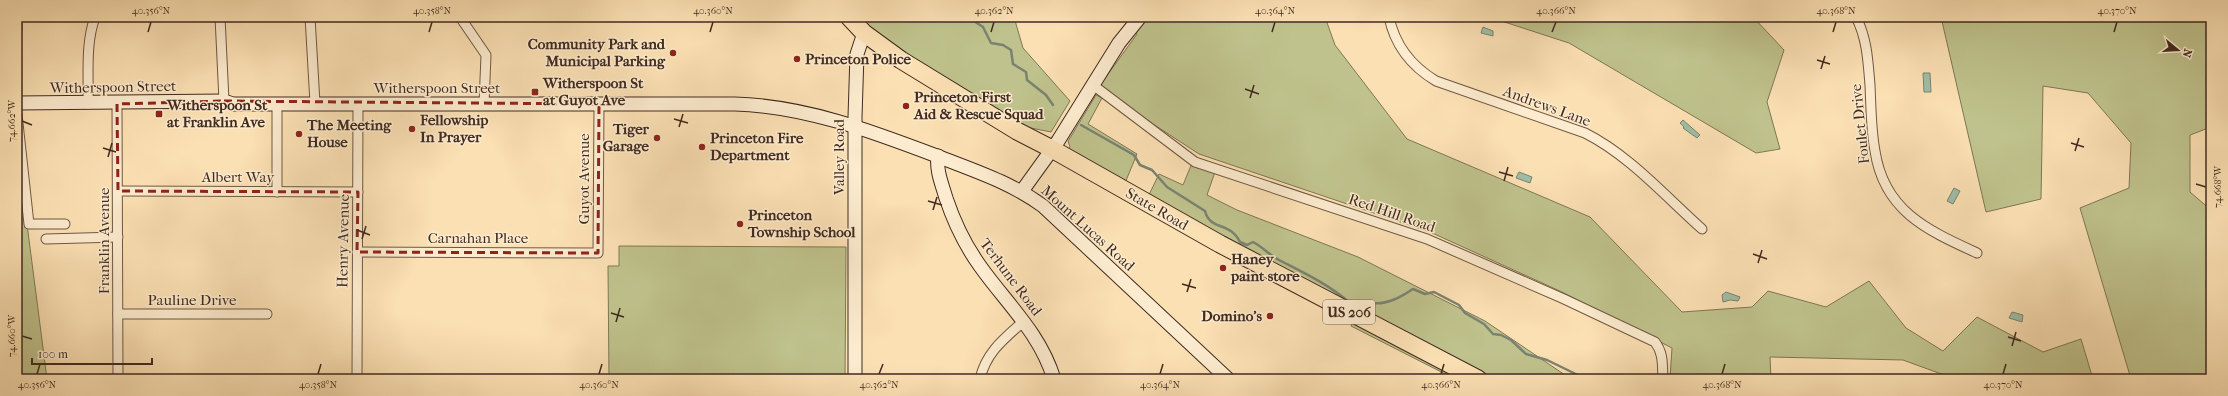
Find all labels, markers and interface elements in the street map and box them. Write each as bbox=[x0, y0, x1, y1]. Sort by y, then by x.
text: 40.356°N bbox=[132, 5, 171, 17]
text: 40.358°N bbox=[413, 5, 451, 17]
text: 40.360°N bbox=[693, 5, 733, 17]
text: 40.362°N bbox=[974, 5, 1014, 17]
text: 40.364°N bbox=[1255, 5, 1295, 17]
text: 40.366°N bbox=[1536, 5, 1576, 17]
text: 40.368°N bbox=[1816, 5, 1856, 17]
text: 40.370°N bbox=[2098, 5, 2137, 17]
north arrow bbox=[2158, 30, 2198, 70]
place label: Community Park and Municipal Parking bbox=[528, 35, 666, 70]
text: N bbox=[2179, 47, 2195, 60]
marker: Community Park and Municipal Parking bbox=[668, 48, 678, 58]
place label: Princeton Police bbox=[805, 50, 912, 68]
marker: Princeton Police bbox=[792, 54, 802, 64]
place label: Witherspoon St at Guyot Ave bbox=[542, 74, 644, 109]
street label: Witherspoon Street bbox=[48, 77, 177, 97]
street label: Witherspoon Street bbox=[373, 79, 501, 97]
street label: Andrews Lane bbox=[1500, 81, 1594, 130]
street label: Foulet Drive bbox=[1847, 82, 1873, 165]
marker: Witherspoon St at Guyot Ave bbox=[530, 87, 540, 97]
place label: Princeton First Aid & Rescue Squad bbox=[913, 88, 1044, 123]
place label: Witherspoon St at Franklin Ave bbox=[166, 96, 268, 131]
text: 74.662°W bbox=[6, 99, 18, 142]
marker: Princeton First Aid & Rescue Squad bbox=[901, 101, 911, 111]
marker: Witherspoon St at Franklin Ave bbox=[154, 109, 164, 119]
place label: Fellowship In Prayer bbox=[419, 111, 488, 146]
place label: The Meeting House bbox=[306, 116, 392, 151]
street label: Valley Road bbox=[830, 118, 848, 196]
place label: Tiger Garage bbox=[603, 120, 650, 155]
marker: Fellowship In Prayer bbox=[407, 124, 417, 134]
marker: The Meeting House bbox=[294, 129, 304, 139]
place label: Princeton Fire Department bbox=[710, 129, 804, 164]
street label: Guyot Avenue bbox=[575, 133, 593, 225]
marker: Tiger Garage bbox=[652, 133, 662, 143]
marker: Princeton Fire Department bbox=[697, 142, 707, 152]
text: 74.668°W bbox=[2212, 165, 2224, 208]
street label: Albert Way bbox=[201, 168, 275, 186]
street label: Mount Lucas Road bbox=[1037, 181, 1139, 275]
street label: State Road bbox=[1122, 184, 1192, 235]
street label: Franklin Avenue bbox=[95, 187, 113, 294]
street label: Red Hill Road bbox=[1346, 190, 1439, 237]
street label: Henry Avenue bbox=[333, 193, 353, 288]
place label: Princeton Township School bbox=[747, 206, 856, 241]
marker: Princeton Township School bbox=[735, 219, 745, 229]
street label: Carnahan Place bbox=[428, 229, 529, 247]
street label: Terhune Road bbox=[976, 235, 1046, 320]
place label: Haney paint store bbox=[1230, 250, 1300, 285]
marker: Haney paint store bbox=[1218, 263, 1228, 273]
street label: Pauline Drive bbox=[148, 291, 237, 309]
road number: US 206 bbox=[1323, 300, 1375, 324]
place label: Domino's bbox=[1201, 307, 1262, 325]
marker: Domino's bbox=[1265, 311, 1275, 321]
text: 74.660°W bbox=[6, 314, 18, 357]
scale bar bbox=[32, 340, 152, 366]
text: 100 m bbox=[38, 347, 68, 361]
text: 40.356°N bbox=[18, 379, 57, 391]
text: 40.358°N bbox=[299, 379, 337, 391]
text: 40.360°N bbox=[579, 379, 619, 391]
text: 40.362°N bbox=[859, 379, 899, 391]
text: 40.364°N bbox=[1140, 379, 1180, 391]
text: 40.366°N bbox=[1421, 379, 1461, 391]
text: 40.368°N bbox=[1702, 379, 1742, 391]
text: 40.370°N bbox=[1984, 379, 2023, 391]

